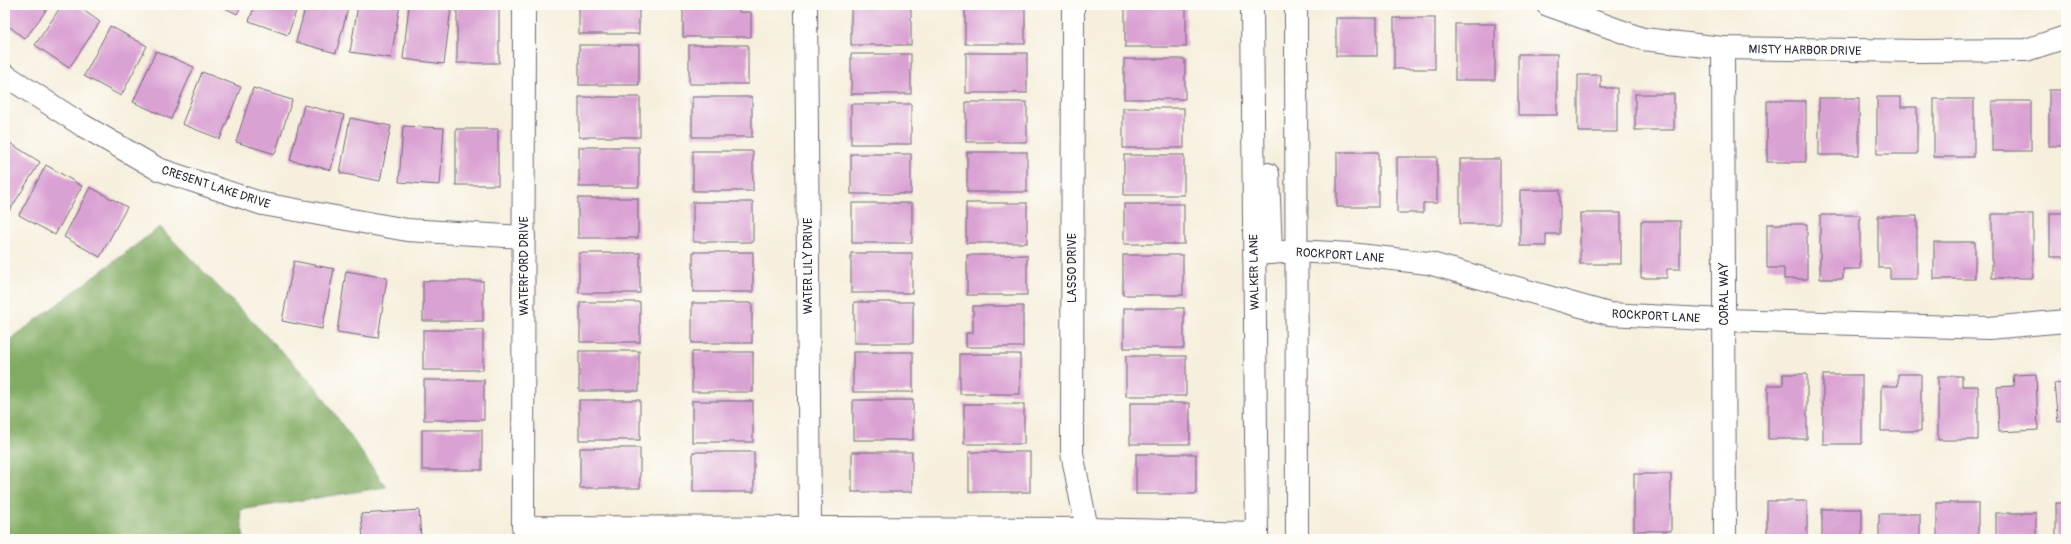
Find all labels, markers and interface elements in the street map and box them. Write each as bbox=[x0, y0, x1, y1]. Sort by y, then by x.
street label: MISTY HARBOR DRIVE bbox=[1748, 42, 1862, 59]
street label: CRESENT LAKE DRIVE bbox=[160, 163, 272, 212]
street label: WATERFORD DRIVE bbox=[517, 216, 532, 316]
street label: WATER LILY DRIVE bbox=[801, 218, 816, 314]
street label: LASSO DRIVE bbox=[1065, 233, 1080, 303]
street label: WALKER LANE bbox=[1246, 234, 1263, 310]
street label: ROCKPORT LANE bbox=[1295, 245, 1385, 266]
street label: CORAL WAY bbox=[1717, 263, 1732, 325]
street label: ROCKPORT LANE bbox=[1611, 307, 1701, 326]

